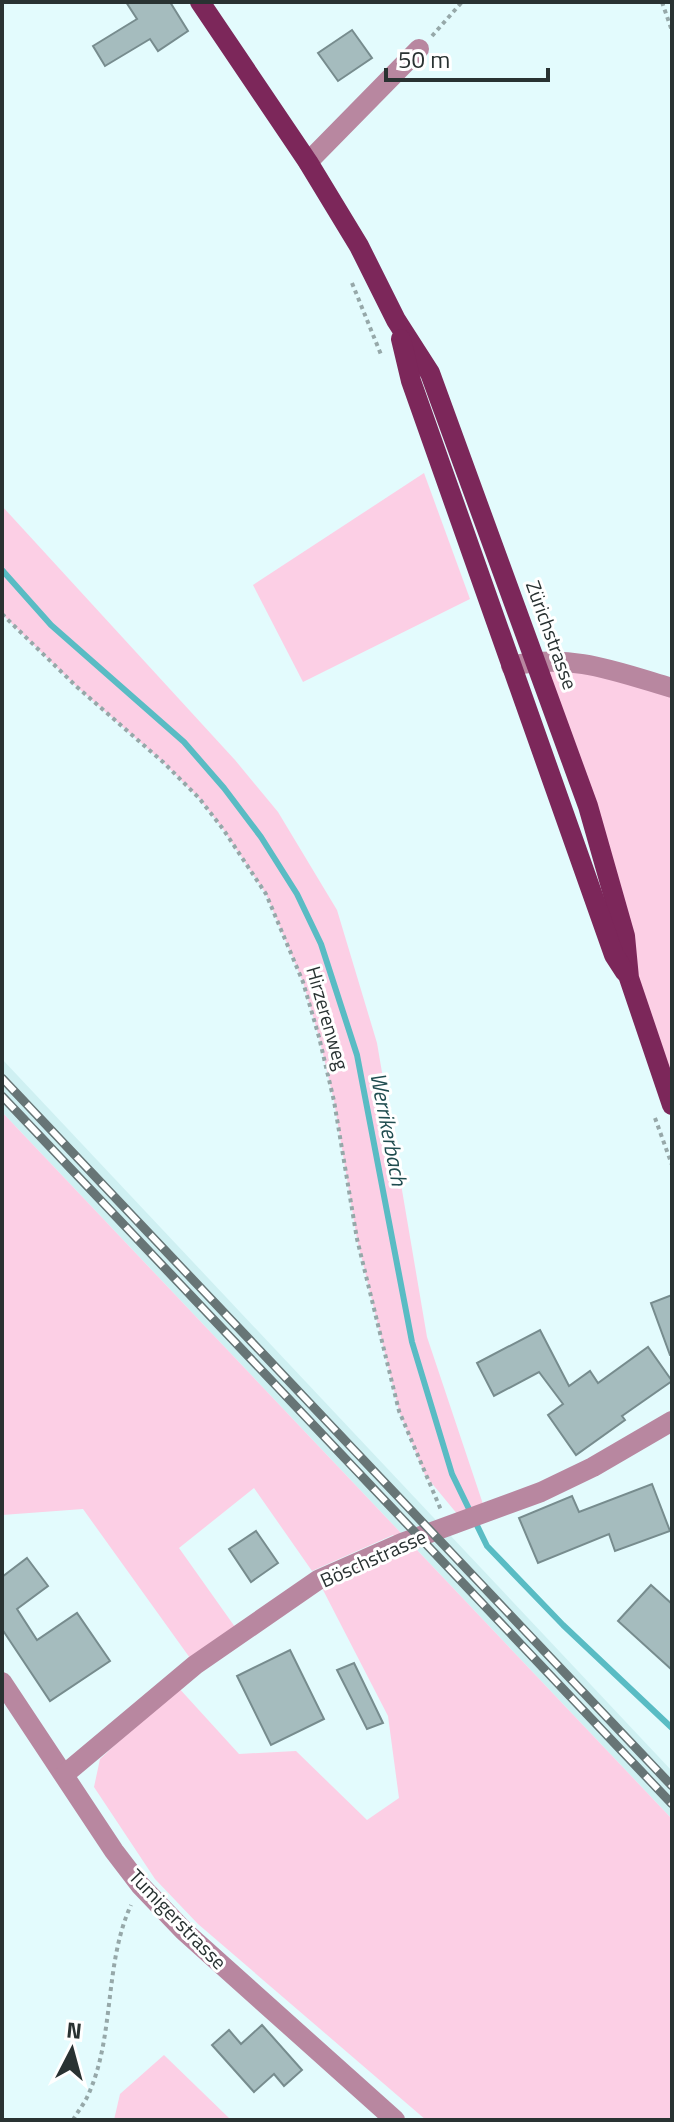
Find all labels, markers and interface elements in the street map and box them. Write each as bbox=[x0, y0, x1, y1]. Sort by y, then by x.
scale bar bbox=[386, 32, 548, 82]
text: 50 m bbox=[398, 41, 450, 77]
street label: Zürichstrasse bbox=[518, 576, 586, 694]
street label: Hirzerenweg bbox=[298, 962, 358, 1074]
water label: Werrikerbach bbox=[361, 1069, 417, 1190]
street label: Böschstrasse bbox=[315, 1521, 431, 1595]
street label: Tumigerstrasse bbox=[122, 1862, 234, 1976]
north arrow bbox=[32, 2010, 112, 2090]
text: N bbox=[65, 2012, 83, 2048]

